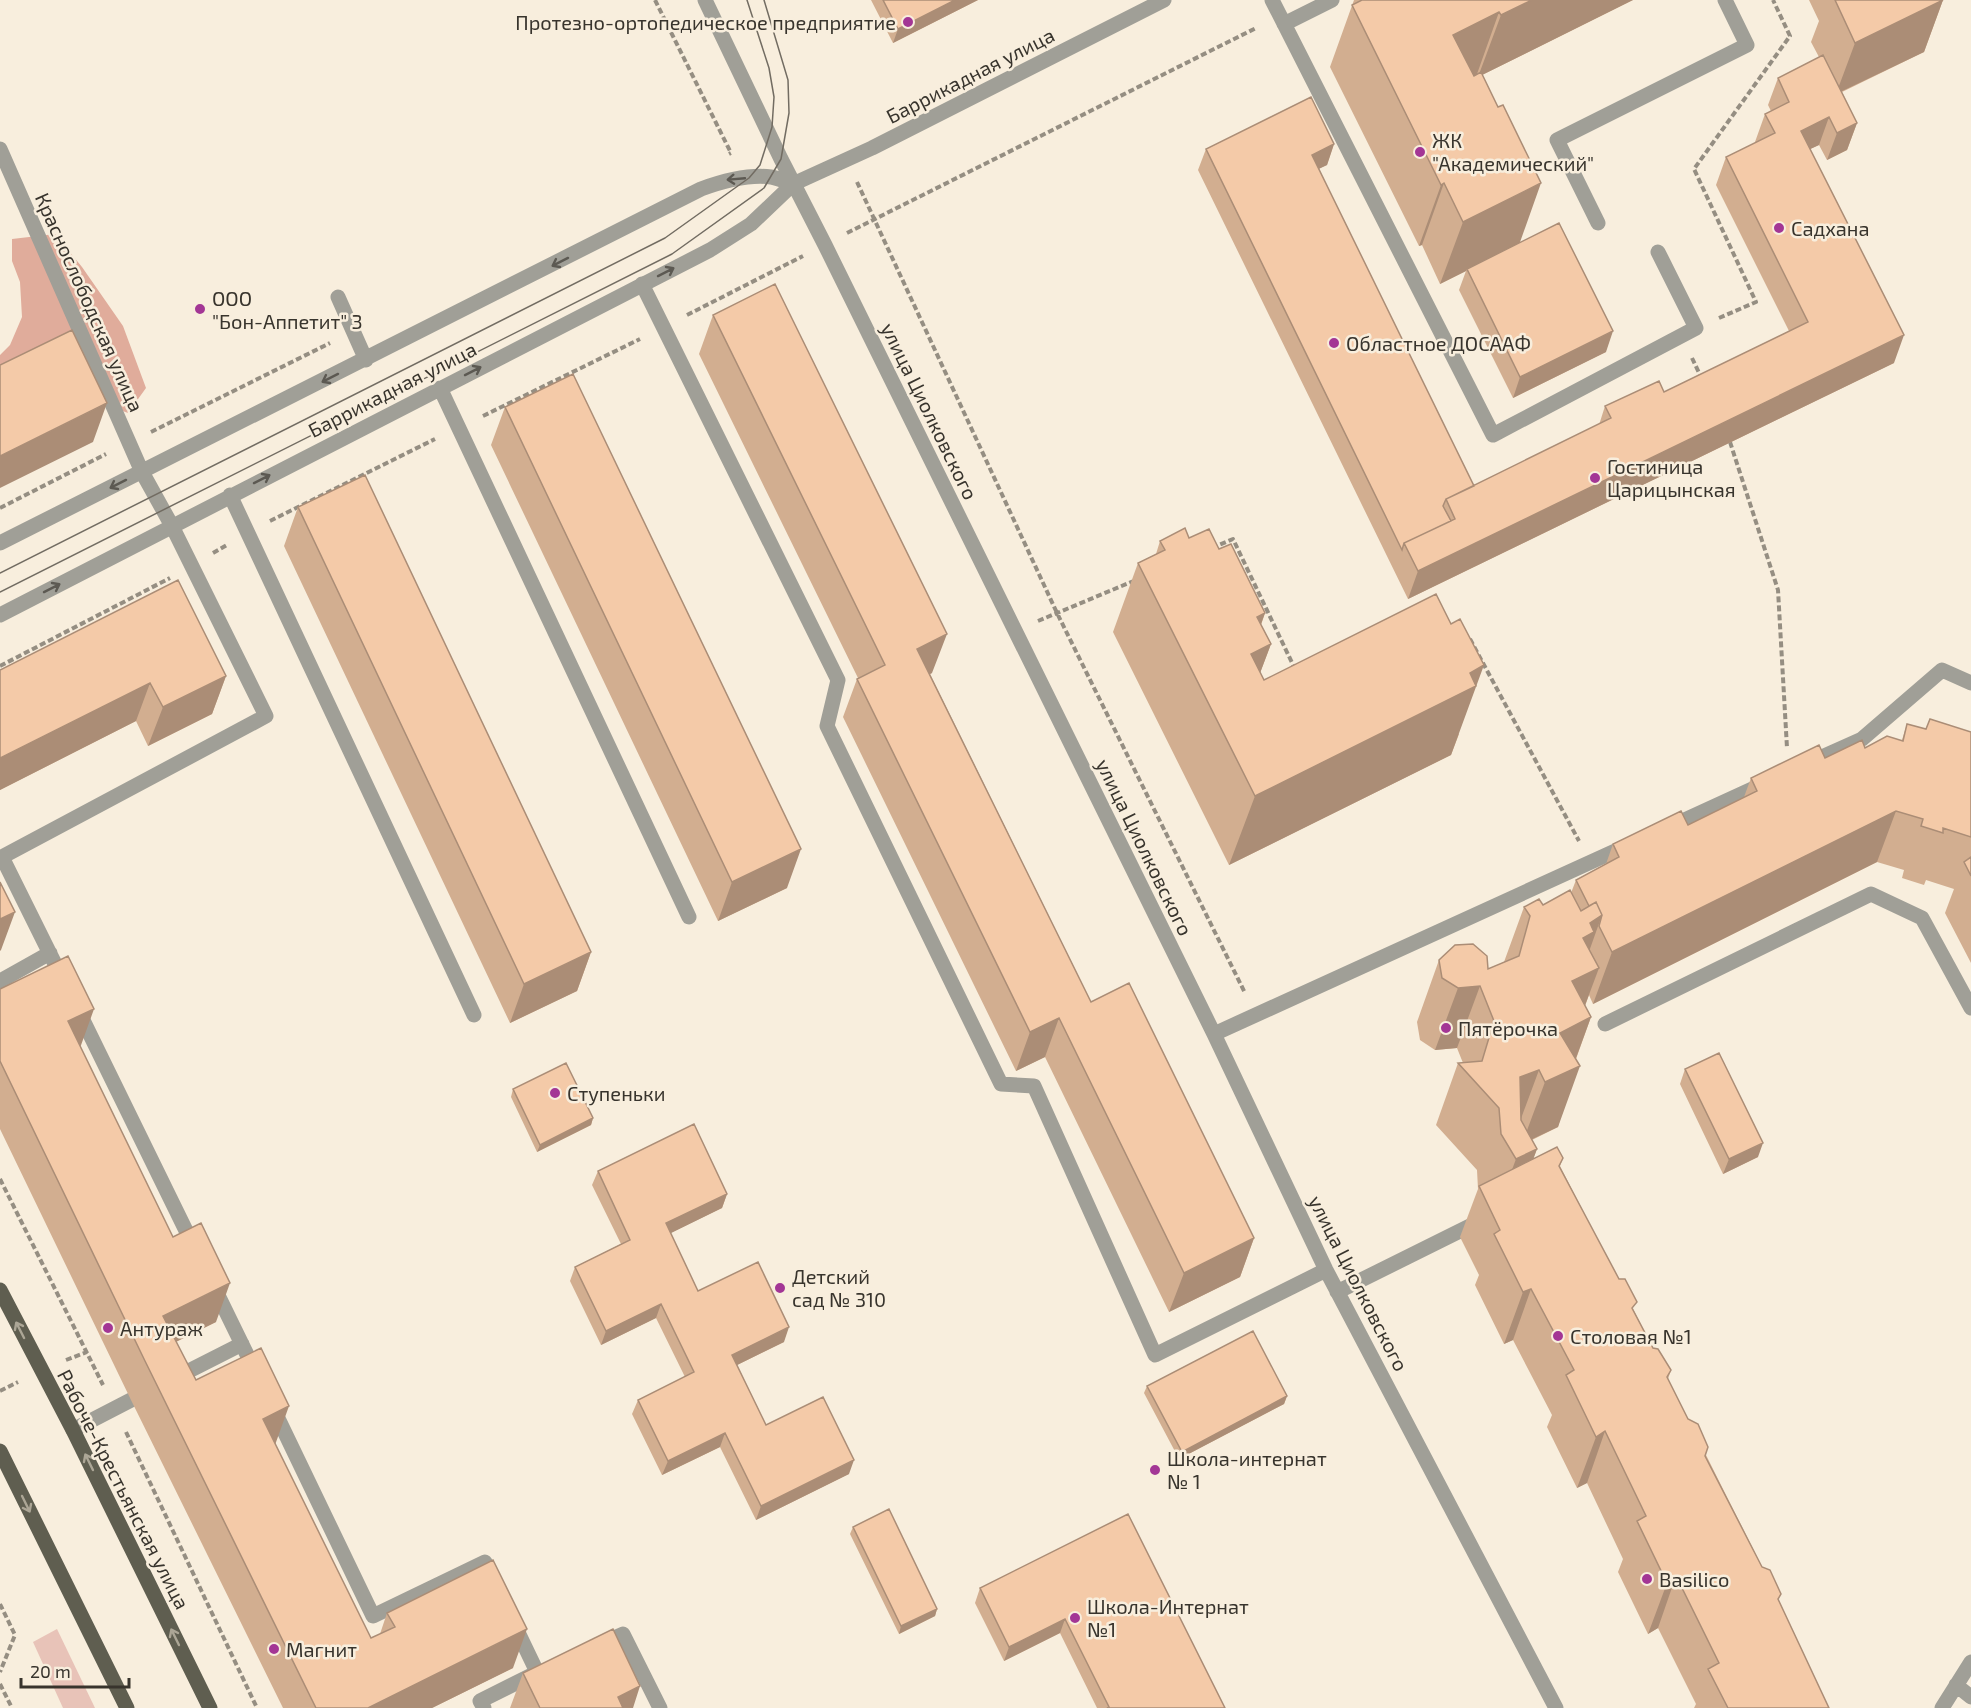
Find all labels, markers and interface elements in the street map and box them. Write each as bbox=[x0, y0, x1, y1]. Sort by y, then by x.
place label: Протезно-ортопедическое предприятие bbox=[515, 10, 896, 34]
marker: Протезно-ортопедическое предприятие bbox=[901, 15, 915, 29]
street label: Баррикадная улица bbox=[882, 22, 1059, 129]
place label: ЖК "Академический" bbox=[1432, 128, 1594, 175]
marker: ЖК "Академический" bbox=[1413, 145, 1427, 159]
one-way arrow bbox=[727, 174, 747, 185]
street label: Краснослободская улица bbox=[30, 189, 149, 416]
place label: Садхана bbox=[1791, 216, 1870, 240]
marker: Садхана bbox=[1772, 221, 1786, 235]
one-way arrow bbox=[552, 256, 570, 268]
one-way arrow bbox=[656, 266, 674, 278]
place label: ООО "Бон-Аппетит" 3 bbox=[212, 286, 363, 333]
marker: ООО "Бон-Аппетит" 3 bbox=[193, 302, 207, 316]
street label: улица Циолковского bbox=[876, 319, 983, 504]
place label: Областное ДОСААФ bbox=[1346, 331, 1531, 355]
street label: Баррикадная улица bbox=[304, 336, 481, 443]
marker: Областное ДОСААФ bbox=[1327, 336, 1341, 350]
one-way arrow bbox=[464, 365, 482, 376]
one-way arrow bbox=[321, 372, 339, 384]
place label: Гостиница Царицынская bbox=[1607, 454, 1736, 501]
marker: Гостиница Царицынская bbox=[1588, 471, 1602, 485]
one-way arrow bbox=[253, 472, 271, 484]
one-way arrow bbox=[109, 478, 127, 490]
one-way arrow bbox=[43, 582, 60, 594]
street label: улица Циолковского bbox=[1091, 755, 1198, 940]
place label: Пятёрочка bbox=[1458, 1016, 1558, 1040]
marker: Пятёрочка bbox=[1439, 1021, 1453, 1035]
place label: Ступеньки bbox=[567, 1081, 666, 1106]
marker: Ступеньки bbox=[548, 1086, 562, 1100]
street label: улица Циолковского bbox=[1303, 1191, 1414, 1375]
place label: Детский сад № 310 bbox=[792, 1264, 886, 1311]
marker: Детский сад № 310 bbox=[773, 1281, 787, 1295]
place label: Антураж bbox=[120, 1316, 203, 1341]
marker: Антураж bbox=[101, 1321, 115, 1335]
one-way arrow bbox=[14, 1322, 26, 1340]
place label: Столовая №1 bbox=[1570, 1324, 1692, 1348]
marker: Столовая №1 bbox=[1551, 1329, 1565, 1343]
street label: Рабоче-Крестьянская улица bbox=[52, 1365, 195, 1613]
place label: Школа-интернат № 1 bbox=[1167, 1446, 1327, 1493]
one-way arrow bbox=[82, 1453, 94, 1471]
marker: Школа-интернат № 1 bbox=[1148, 1463, 1162, 1477]
one-way arrow bbox=[21, 1494, 32, 1512]
place label: Basilico bbox=[1659, 1567, 1729, 1591]
marker: Basilico bbox=[1640, 1572, 1654, 1586]
place label: Школа-Интернат №1 bbox=[1087, 1594, 1249, 1641]
marker: Школа-Интернат №1 bbox=[1068, 1611, 1082, 1625]
one-way arrow bbox=[169, 1628, 180, 1646]
place label: Магнит bbox=[286, 1637, 357, 1661]
marker: Магнит bbox=[267, 1642, 281, 1656]
scale bar bbox=[21, 1651, 129, 1689]
text: 20 m bbox=[30, 1660, 71, 1682]

